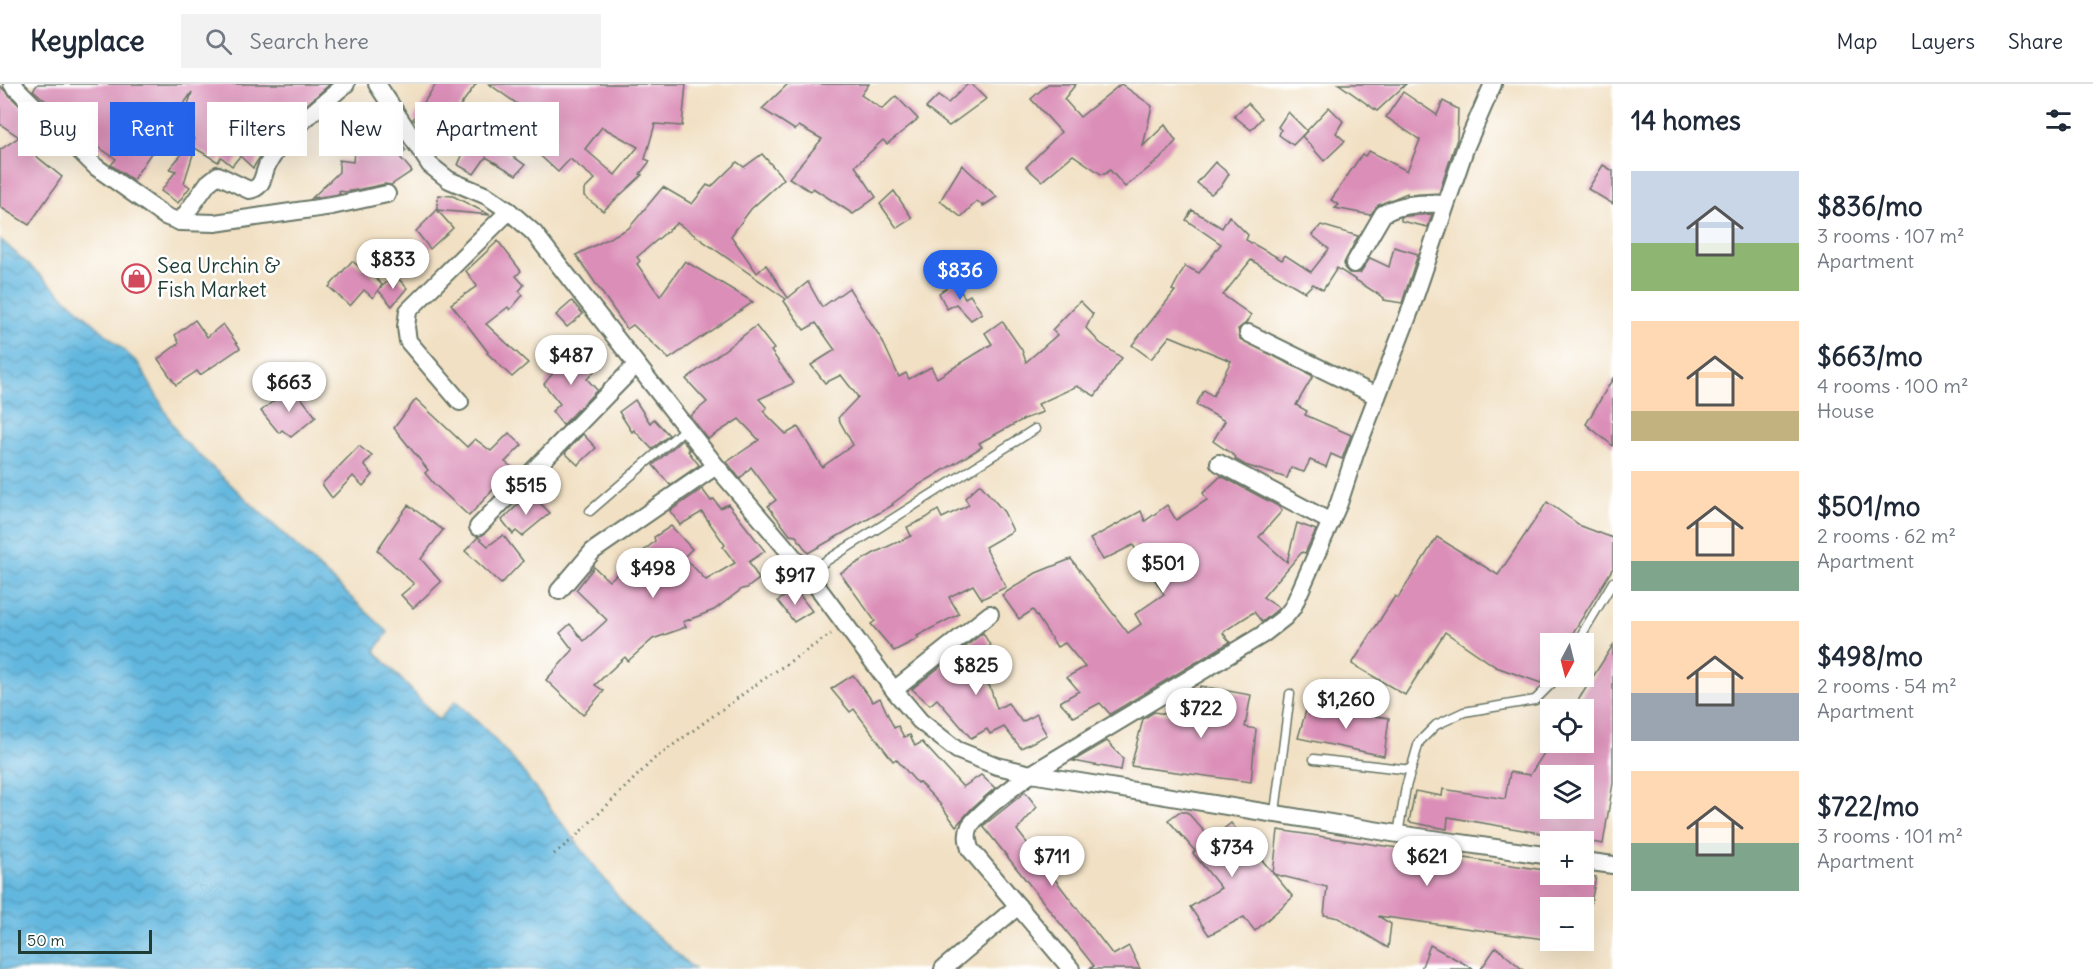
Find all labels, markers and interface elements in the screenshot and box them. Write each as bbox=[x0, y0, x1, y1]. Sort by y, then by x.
search box bbox=[181, 14, 601, 68]
text: Keyplace bbox=[30, 23, 145, 59]
icon: search bbox=[202, 25, 235, 58]
text: Search here bbox=[250, 27, 369, 55]
text: Map bbox=[1837, 28, 1877, 55]
text: Layers bbox=[1910, 28, 1975, 55]
text: Share bbox=[2008, 28, 2063, 55]
chip: Buy bbox=[18, 102, 98, 156]
chip: Rent bbox=[110, 102, 195, 156]
chip: Filters bbox=[207, 102, 307, 156]
chip: New bbox=[319, 102, 403, 156]
chip: Apartment bbox=[415, 102, 559, 156]
text: 14 homes bbox=[1631, 104, 1741, 137]
icon: filters bbox=[2042, 104, 2075, 137]
text: $836/mo bbox=[1817, 190, 1923, 223]
icon: home bbox=[1679, 195, 1751, 267]
text: 3 rooms · 107 m² bbox=[1817, 223, 1965, 248]
pin: $833 bbox=[357, 239, 429, 290]
text: $833 bbox=[370, 246, 416, 271]
text: Apartment bbox=[1817, 248, 1914, 273]
pin: $836 bbox=[924, 250, 996, 301]
place label: Sea Urchin & Fish Market bbox=[157, 252, 280, 303]
text: $836 bbox=[937, 257, 983, 282]
shop icon: Sea Urchin & Fish Market bbox=[120, 262, 152, 294]
pin: $487 bbox=[535, 335, 607, 386]
text: $663/mo bbox=[1817, 340, 1923, 373]
text: $487 bbox=[549, 342, 593, 367]
icon: home bbox=[1679, 345, 1751, 417]
pin: $663 bbox=[253, 362, 325, 413]
text: $663 bbox=[266, 369, 312, 394]
text: 4 rooms · 100 m² bbox=[1817, 373, 1968, 398]
text: House bbox=[1817, 398, 1874, 423]
pin: $515 bbox=[490, 465, 562, 516]
text: $515 bbox=[505, 472, 547, 497]
text: $501/mo bbox=[1817, 490, 1920, 523]
icon: home bbox=[1679, 495, 1751, 567]
text: 2 rooms · 62 m² bbox=[1817, 523, 1956, 548]
pin: $501 bbox=[1127, 543, 1199, 594]
pin: $498 bbox=[617, 548, 689, 599]
text: Apartment bbox=[1817, 548, 1914, 573]
text: $501 bbox=[1141, 550, 1185, 575]
text: $498 bbox=[630, 555, 676, 580]
pin: $917 bbox=[759, 555, 831, 606]
text: $917 bbox=[775, 562, 815, 587]
north arrow bbox=[1540, 633, 1594, 687]
map controls bbox=[1540, 633, 1594, 951]
text: $498/mo bbox=[1817, 640, 1923, 673]
pin: $825 bbox=[940, 645, 1012, 696]
icon: home bbox=[1679, 645, 1751, 717]
text: $825 bbox=[953, 652, 999, 677]
text: 2 rooms · 54 m² bbox=[1817, 673, 1957, 698]
pin: $1,260 bbox=[1297, 679, 1395, 730]
text: $1,260 bbox=[1317, 686, 1375, 711]
pin: $722 bbox=[1165, 688, 1237, 739]
text: $722 bbox=[1180, 695, 1222, 720]
text: Apartment bbox=[1817, 698, 1914, 723]
button: locate bbox=[1540, 699, 1594, 753]
button: layers bbox=[1540, 765, 1594, 819]
text: $722/mo bbox=[1817, 790, 1919, 823]
icon: home bbox=[1679, 795, 1751, 867]
text: 3 rooms · 101 m² bbox=[1817, 823, 1963, 848]
pin: $734 bbox=[1196, 827, 1268, 878]
button: + bbox=[1540, 831, 1594, 885]
text: $734 bbox=[1210, 834, 1254, 859]
pin: $711 bbox=[1016, 836, 1088, 887]
pin: $621 bbox=[1391, 836, 1463, 887]
text: $711 bbox=[1034, 843, 1070, 868]
text: $621 bbox=[1406, 843, 1448, 868]
text: Apartment bbox=[1817, 848, 1914, 873]
button: − bbox=[1540, 897, 1594, 951]
scale bar bbox=[18, 927, 152, 954]
text: 50 m bbox=[27, 930, 65, 950]

